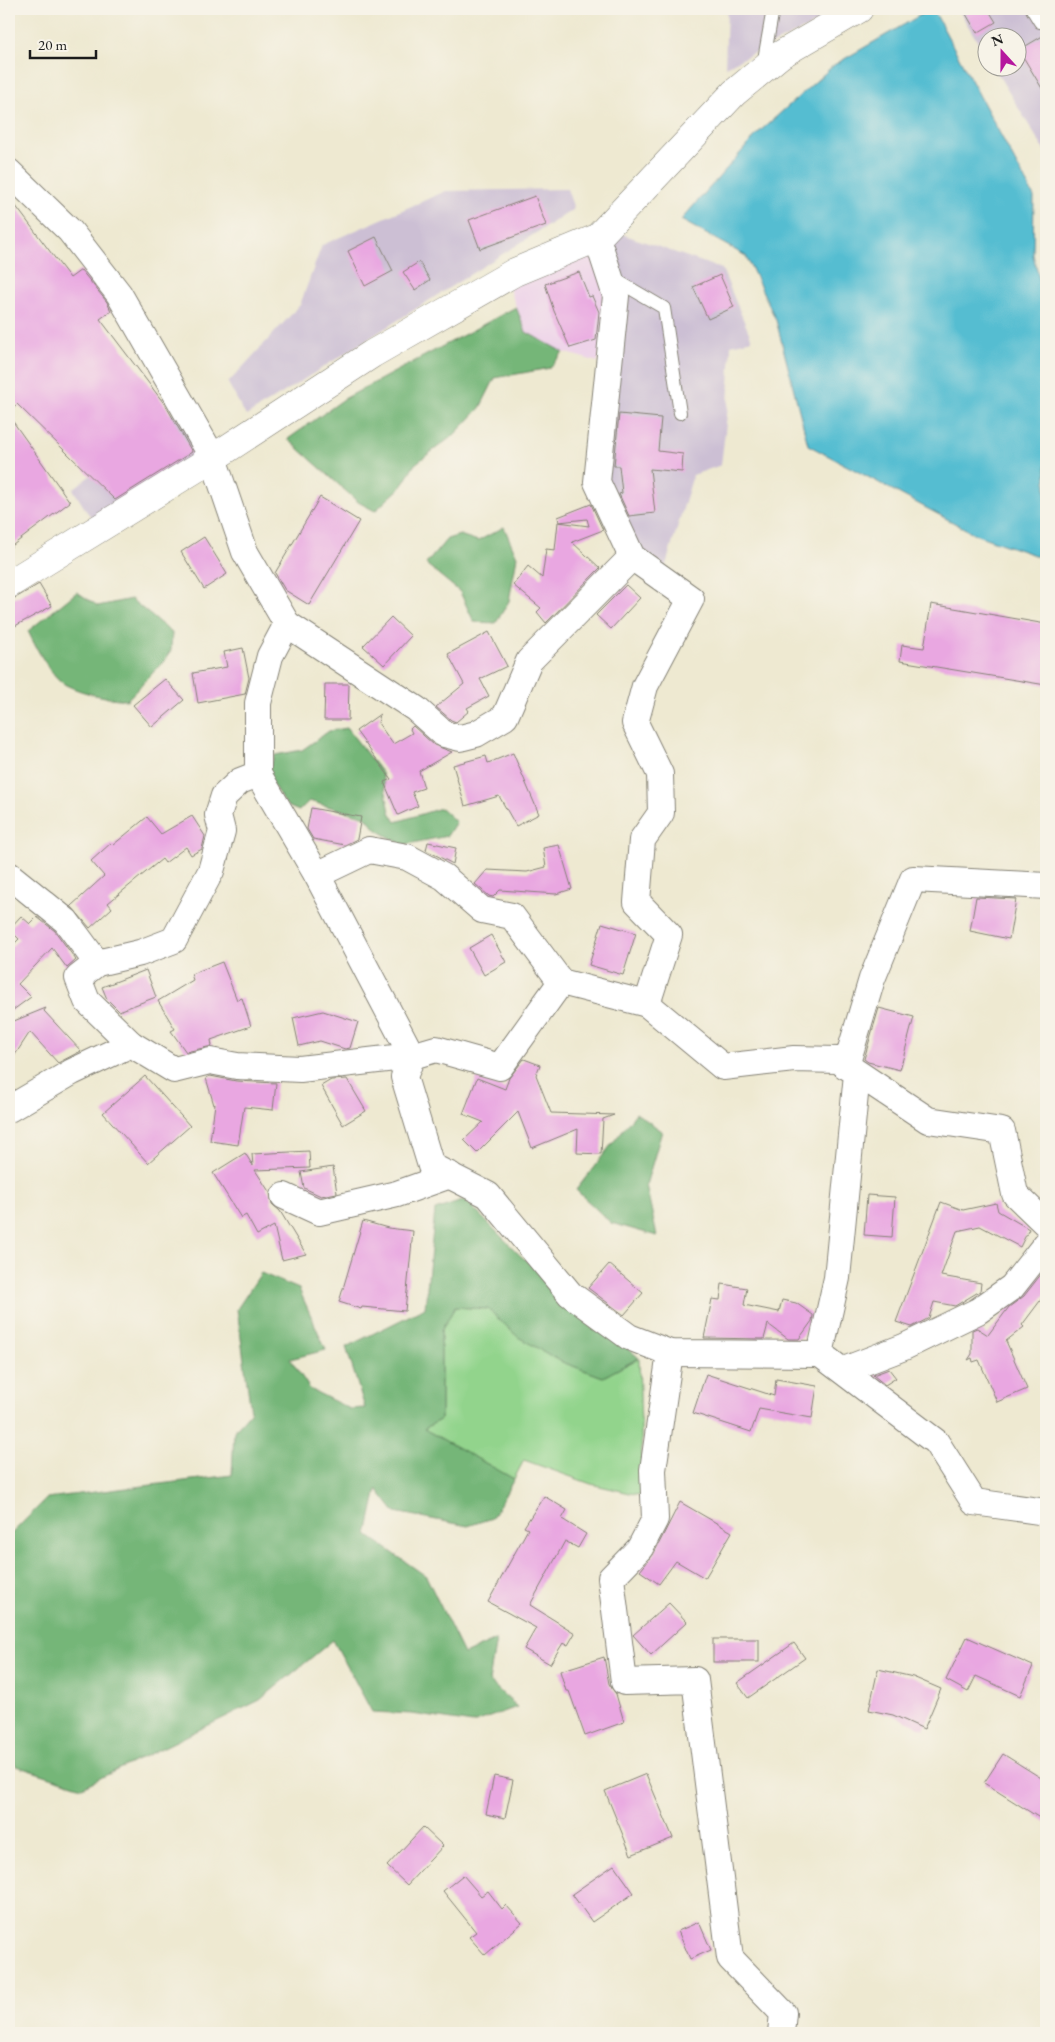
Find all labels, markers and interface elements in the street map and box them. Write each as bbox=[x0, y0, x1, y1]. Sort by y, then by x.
scale bar bbox=[30, 28, 96, 60]
north arrow bbox=[978, 28, 1028, 78]
text: N bbox=[989, 29, 1006, 50]
text: 20 m bbox=[38, 35, 67, 54]

